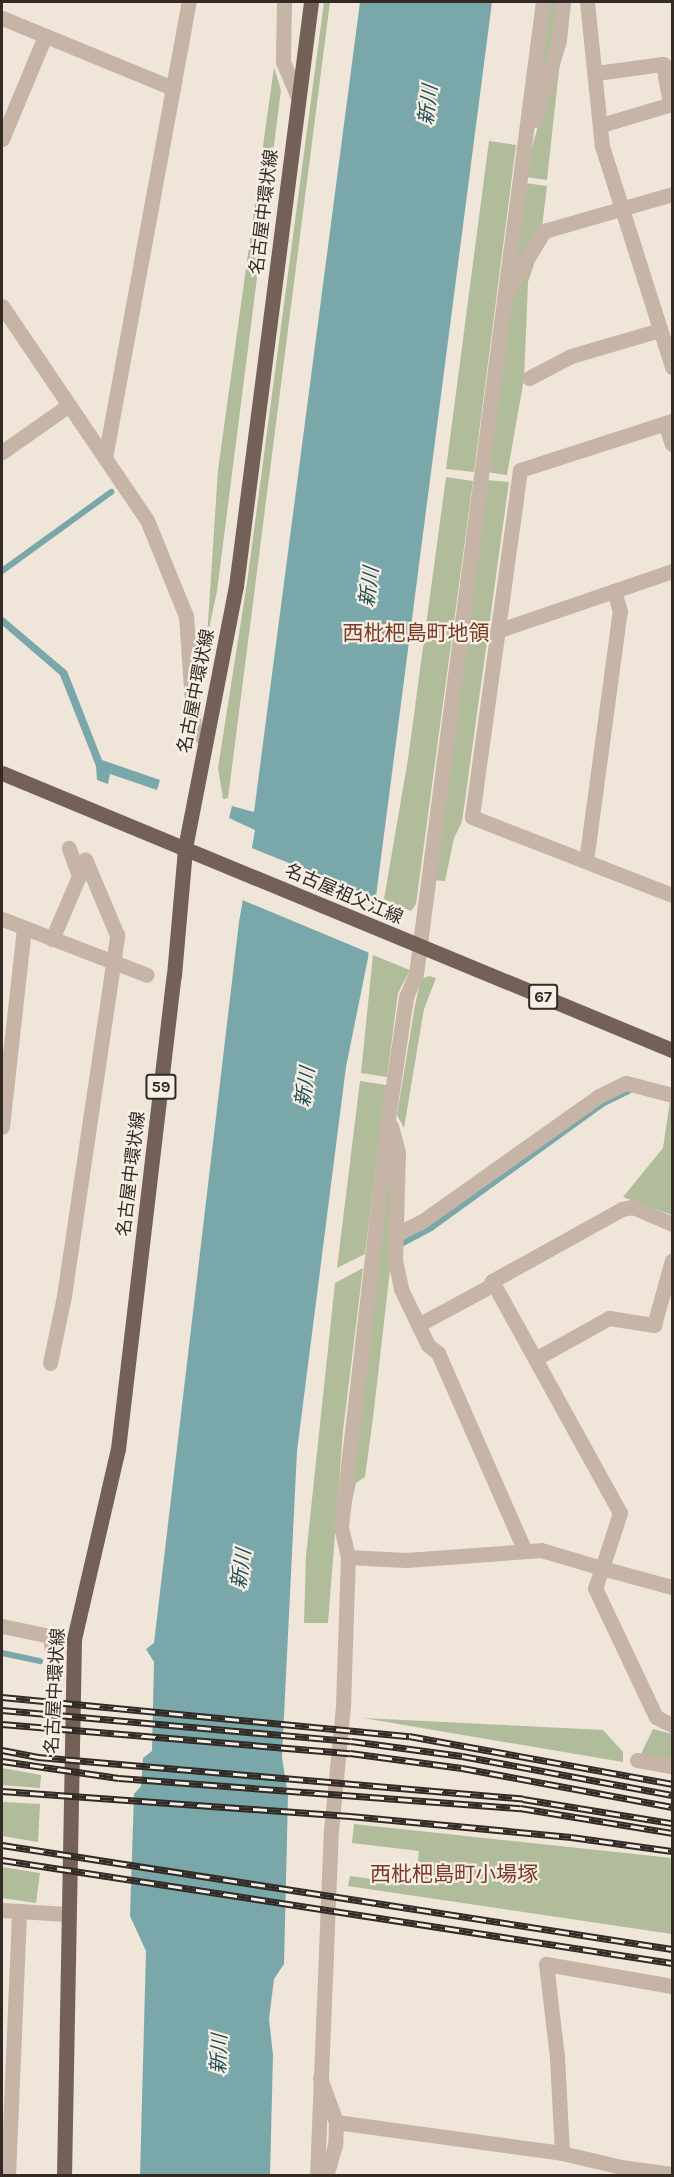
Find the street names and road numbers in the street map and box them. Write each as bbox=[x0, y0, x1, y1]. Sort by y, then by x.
street label: 名古屋中環状線 bbox=[246, 148, 282, 276]
street label: 名古屋中環状線 bbox=[173, 627, 219, 755]
street label: 名古屋祖父江線 bbox=[282, 859, 406, 929]
road number: 67 bbox=[528, 984, 558, 1010]
road number: 59 bbox=[144, 1074, 178, 1100]
street label: 名古屋中環状線 bbox=[113, 1110, 149, 1238]
street label: 名古屋中環状線 bbox=[41, 1628, 69, 1754]

